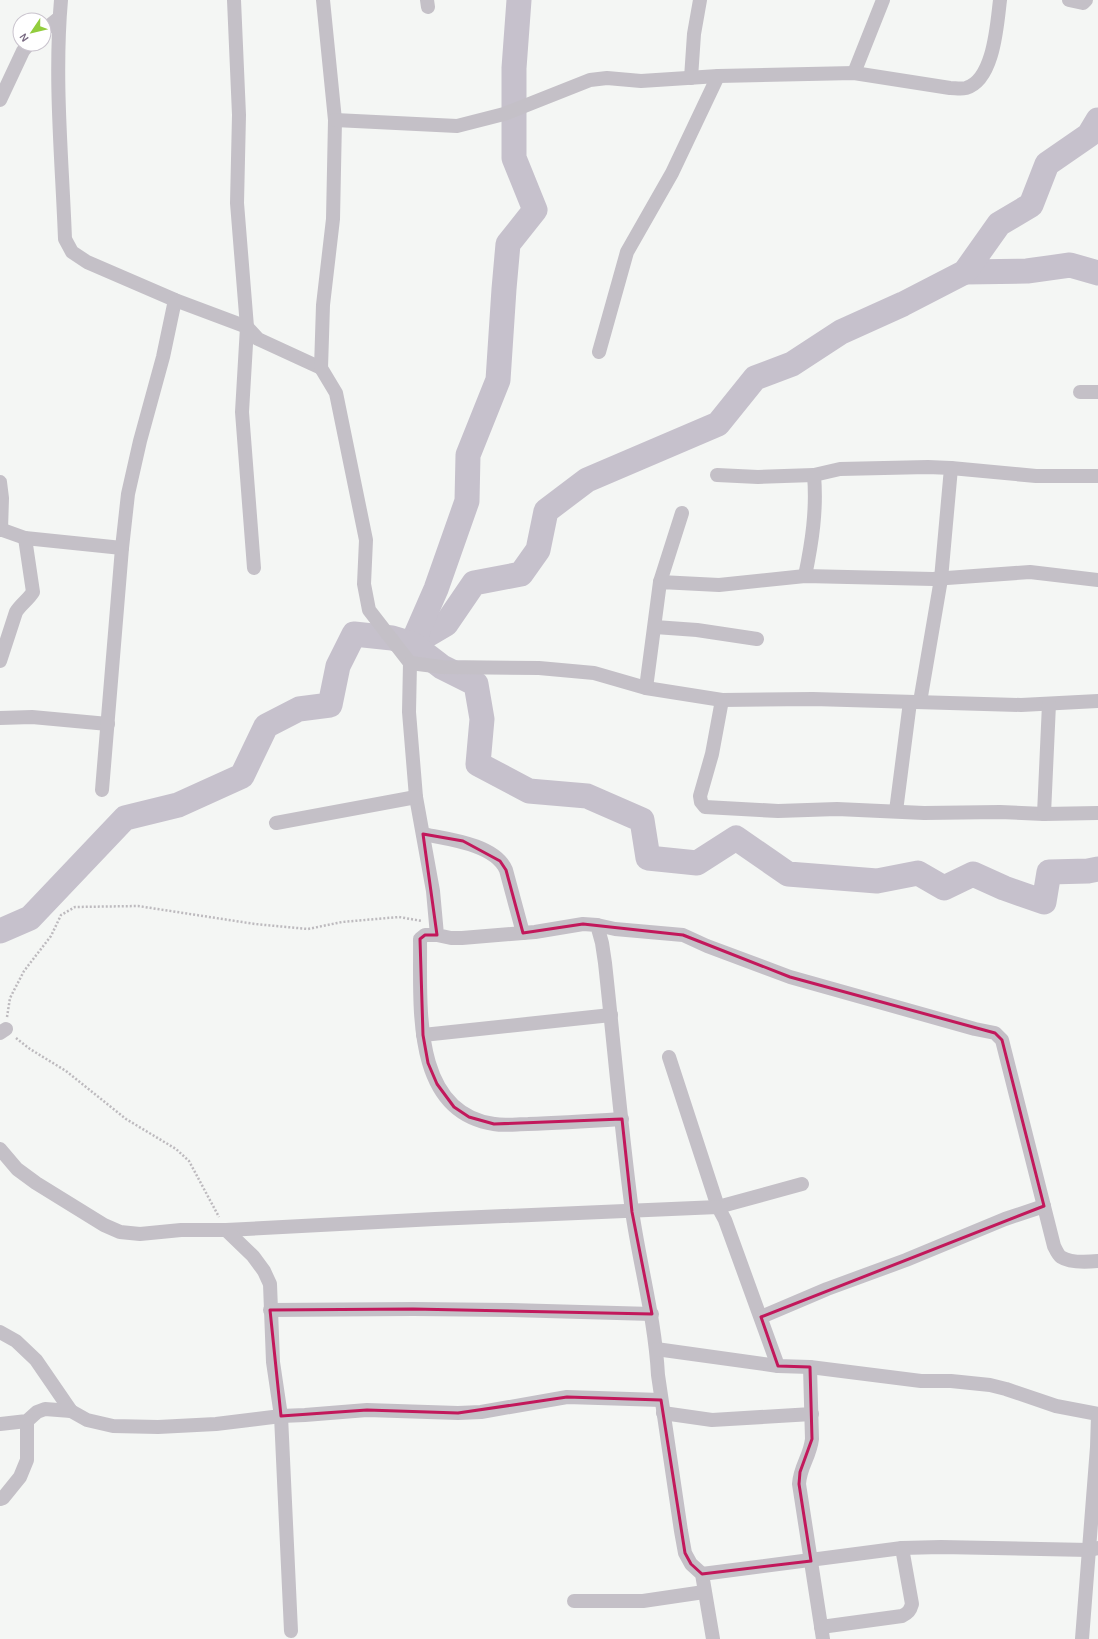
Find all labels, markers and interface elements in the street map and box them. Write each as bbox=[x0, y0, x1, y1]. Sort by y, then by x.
north arrow bbox=[12, 12, 52, 52]
text: N bbox=[17, 30, 32, 44]

